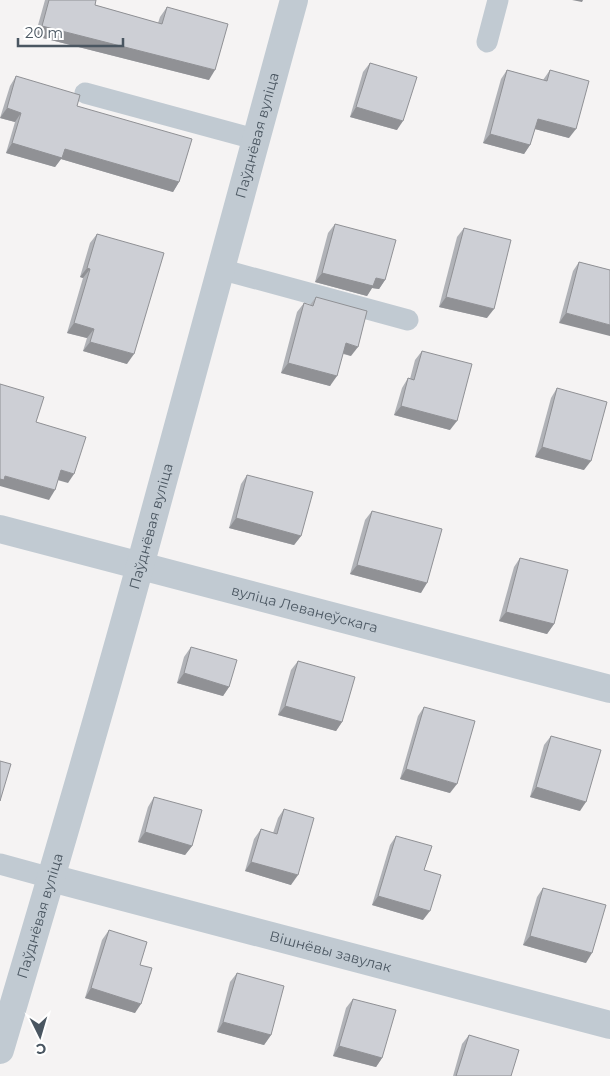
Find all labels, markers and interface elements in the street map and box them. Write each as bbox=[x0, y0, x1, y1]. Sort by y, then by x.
scale bar bbox=[18, 15, 122, 47]
text: 20 m bbox=[25, 23, 63, 42]
street label: Паўднёвая вуліца bbox=[231, 70, 283, 200]
street label: Паўднёвая вуліца bbox=[125, 461, 177, 591]
street label: вуліца Леванеўскага bbox=[229, 581, 380, 637]
street label: Паўднёвая вуліца bbox=[13, 851, 67, 981]
street label: Вішнёвы завулак bbox=[268, 927, 393, 976]
north arrow bbox=[15, 1011, 65, 1061]
text: С bbox=[35, 1040, 47, 1058]

